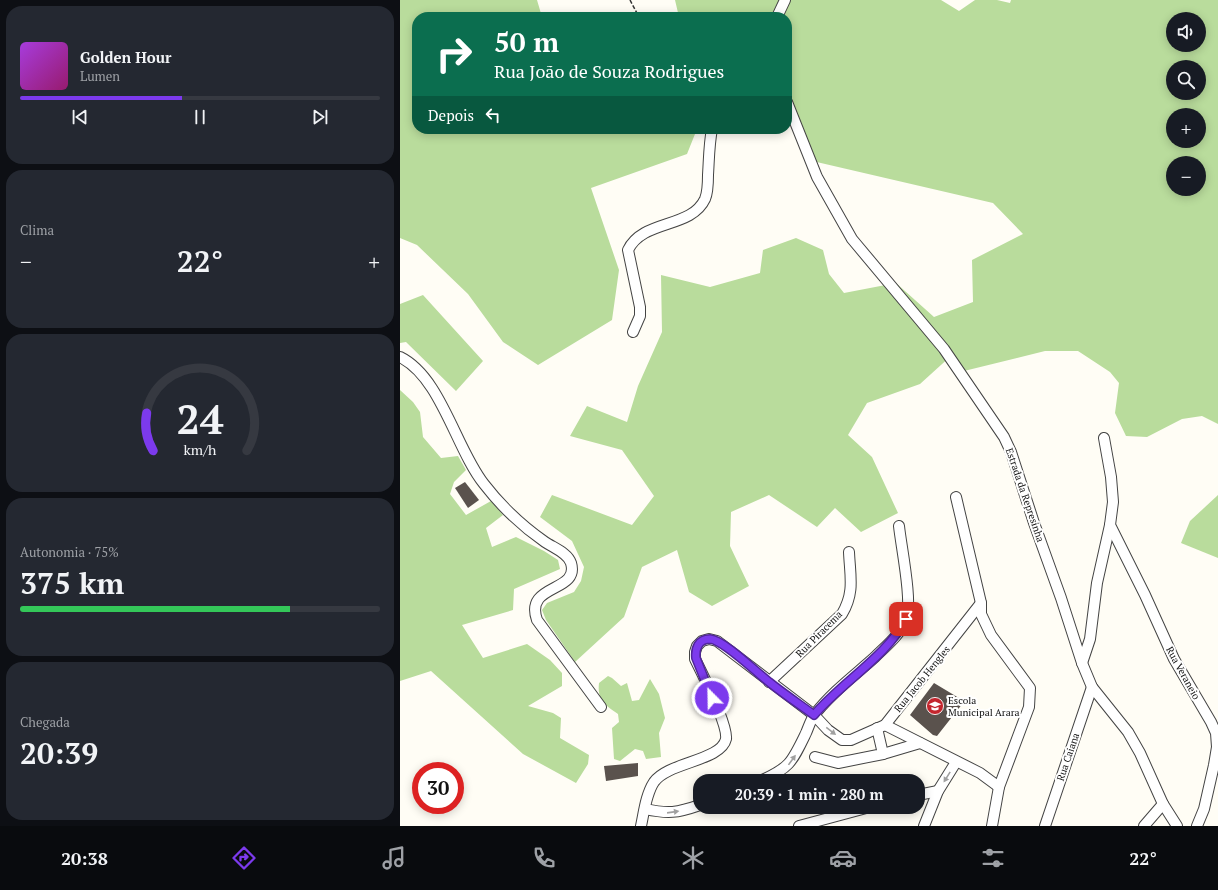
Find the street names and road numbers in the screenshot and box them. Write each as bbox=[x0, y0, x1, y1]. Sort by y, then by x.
street label: Estrada da Represinha bbox=[1003, 446, 1047, 544]
street label: Rua Piracema bbox=[793, 608, 845, 660]
street label: Rua Jacob Hengles bbox=[891, 643, 953, 715]
street label: Rua Veraneio bbox=[1163, 644, 1203, 702]
street label: Rua Caiana bbox=[1054, 731, 1082, 783]

